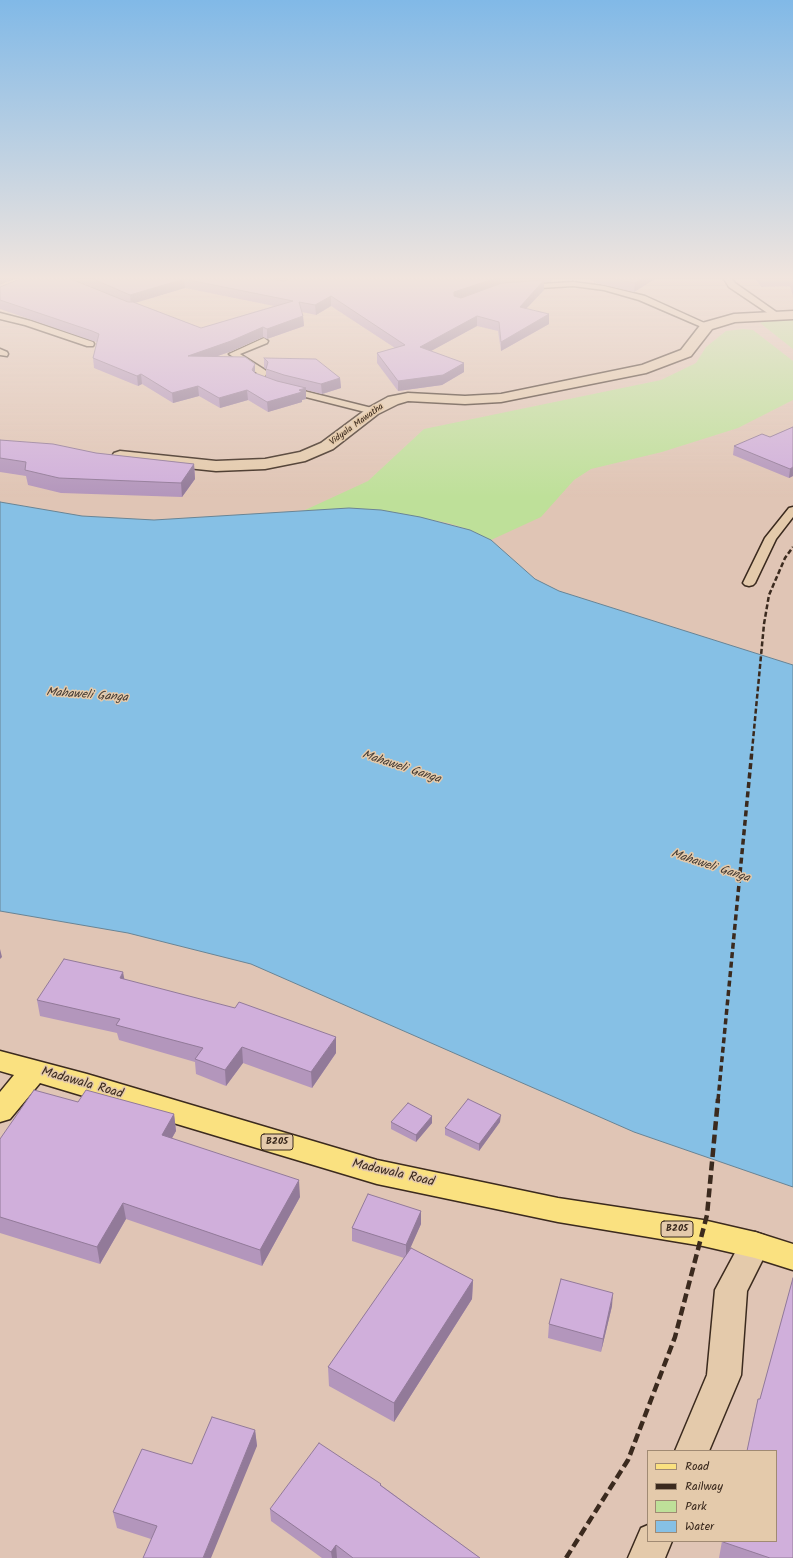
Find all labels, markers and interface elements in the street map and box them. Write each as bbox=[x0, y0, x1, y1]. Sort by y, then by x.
street label: Vidyala Mawatha bbox=[328, 402, 386, 448]
water label: Mahaweli Ganga bbox=[46, 686, 128, 706]
water label: Mahaweli Ganga bbox=[360, 748, 442, 788]
water label: Mahaweli Ganga bbox=[669, 847, 751, 887]
street label: Madawala Road bbox=[39, 1065, 125, 1103]
road number: B205 bbox=[261, 1134, 293, 1150]
street label: Madawala Road bbox=[350, 1157, 436, 1191]
road number: B205 bbox=[661, 1221, 693, 1237]
legend bbox=[647, 1450, 777, 1542]
text: Road bbox=[685, 1457, 709, 1476]
text: Railway bbox=[685, 1477, 723, 1496]
text: Park bbox=[685, 1497, 707, 1516]
text: Water bbox=[685, 1517, 714, 1536]

